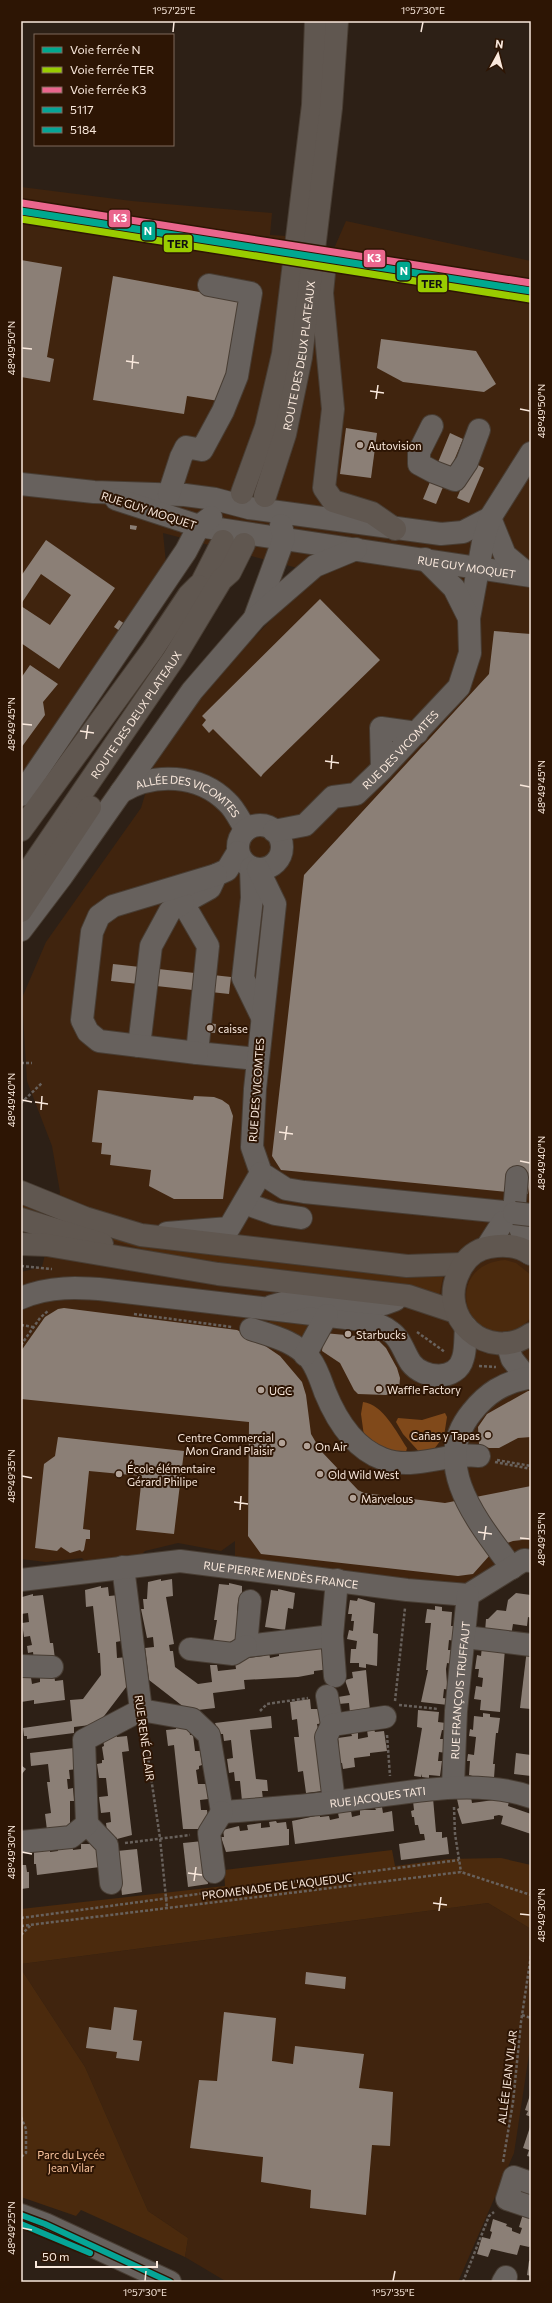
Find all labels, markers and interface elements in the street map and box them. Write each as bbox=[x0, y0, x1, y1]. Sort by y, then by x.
text: 1°57'25"E bbox=[152, 4, 196, 16]
text: 1°57'30"E bbox=[401, 4, 445, 16]
legend bbox=[34, 34, 174, 146]
north arrow bbox=[478, 34, 518, 74]
text: N bbox=[494, 37, 504, 51]
text: Voie ferrée N bbox=[70, 42, 140, 56]
text: Voie ferrée TER bbox=[70, 62, 154, 76]
text: Voie ferrée K3 bbox=[70, 82, 146, 96]
text: 5117 bbox=[70, 102, 94, 116]
text: 5184 bbox=[70, 122, 97, 136]
line badge: K3 bbox=[108, 209, 131, 228]
text: K3 bbox=[113, 211, 127, 224]
line badge: N bbox=[141, 221, 156, 241]
text: N bbox=[144, 224, 152, 237]
line badge: TER bbox=[163, 234, 193, 253]
text: TER bbox=[167, 237, 189, 250]
line badge: K3 bbox=[363, 249, 386, 268]
text: K3 bbox=[367, 251, 381, 264]
line badge: N bbox=[396, 261, 411, 281]
text: N bbox=[400, 264, 408, 277]
line badge: TER bbox=[417, 274, 448, 293]
text: TER bbox=[421, 277, 443, 290]
street label: ROUTE DES DEUX PLATEAUX bbox=[279, 279, 317, 431]
text: 48°49'50"N bbox=[5, 321, 17, 375]
text: 48°49'50"N bbox=[535, 384, 547, 438]
place label: Autovision bbox=[368, 439, 422, 452]
marker: Autovision bbox=[355, 440, 365, 450]
street label: RUE GUY MOQUET bbox=[100, 489, 198, 531]
street label: RUE GUY MOQUET bbox=[417, 552, 517, 580]
street label: ROUTE DES DEUX PLATEAUX bbox=[87, 648, 184, 781]
text: 48°49'45"N bbox=[5, 697, 17, 751]
street label: RUE DES VICOMTES bbox=[359, 707, 441, 791]
text: 48°49'45"N bbox=[535, 760, 547, 814]
street label: ALLÉE DES VICOMTES bbox=[133, 771, 243, 819]
place label: caisse bbox=[218, 1022, 248, 1035]
marker: caisse bbox=[205, 1023, 215, 1033]
street label: RUE DES VICOMTES bbox=[246, 1038, 266, 1142]
text: 48°49'40"N bbox=[5, 1073, 17, 1127]
text: 48°49'40"N bbox=[535, 1136, 547, 1190]
place label: Starbucks bbox=[356, 1328, 406, 1341]
marker: Starbucks bbox=[343, 1329, 353, 1339]
place label: Waffle Factory bbox=[387, 1383, 461, 1396]
place label: UGC bbox=[269, 1384, 293, 1397]
marker: Waffle Factory bbox=[374, 1384, 384, 1394]
marker: UGC bbox=[256, 1385, 266, 1395]
place label: Cañas y Tapas bbox=[411, 1429, 480, 1442]
marker: Cañas y Tapas bbox=[483, 1430, 493, 1440]
place label: Centre Commercial Mon Grand Plaisir bbox=[178, 1431, 275, 1457]
marker: Centre Commercial Mon Grand Plaisir bbox=[277, 1438, 287, 1448]
place label: On Air bbox=[315, 1440, 348, 1453]
marker: On Air bbox=[302, 1441, 312, 1451]
text: 48°49'35"N bbox=[5, 1449, 17, 1503]
place label: École élémentaire Gérard Philipe bbox=[127, 1461, 216, 1488]
place label: Old Wild West bbox=[328, 1468, 400, 1481]
marker: École élémentaire Gérard Philipe bbox=[114, 1469, 124, 1479]
marker: Old Wild West bbox=[315, 1469, 325, 1479]
place label: Marvelous bbox=[361, 1492, 413, 1505]
marker: Marvelous bbox=[348, 1493, 358, 1503]
text: 48°49'35"N bbox=[535, 1512, 547, 1566]
street label: RUE PIERRE MENDÈS FRANCE bbox=[203, 1558, 359, 1590]
street label: RUE FRANÇOIS TRUFFAUT bbox=[448, 1621, 472, 1760]
street label: RUE RENÉ CLAIR bbox=[133, 1694, 159, 1782]
street label: RUE JACQUES TATI bbox=[329, 1783, 426, 1809]
text: 48°49'30"N bbox=[5, 1825, 17, 1879]
street label: PROMENADE DE L'AQUEDUC bbox=[201, 1870, 353, 1902]
text: 48°49'30"N bbox=[535, 1888, 547, 1942]
street label: ALLÉE JEAN VILAR bbox=[494, 2028, 520, 2125]
park label: Parc du Lycée Jean Vilar bbox=[37, 2148, 105, 2175]
text: 48°49'25"N bbox=[5, 2201, 17, 2255]
scale bar bbox=[36, 2243, 157, 2269]
text: 50 m bbox=[42, 2249, 70, 2263]
text: 1°57'30"E bbox=[123, 2286, 167, 2298]
text: 1°57'35"E bbox=[371, 2286, 415, 2298]

